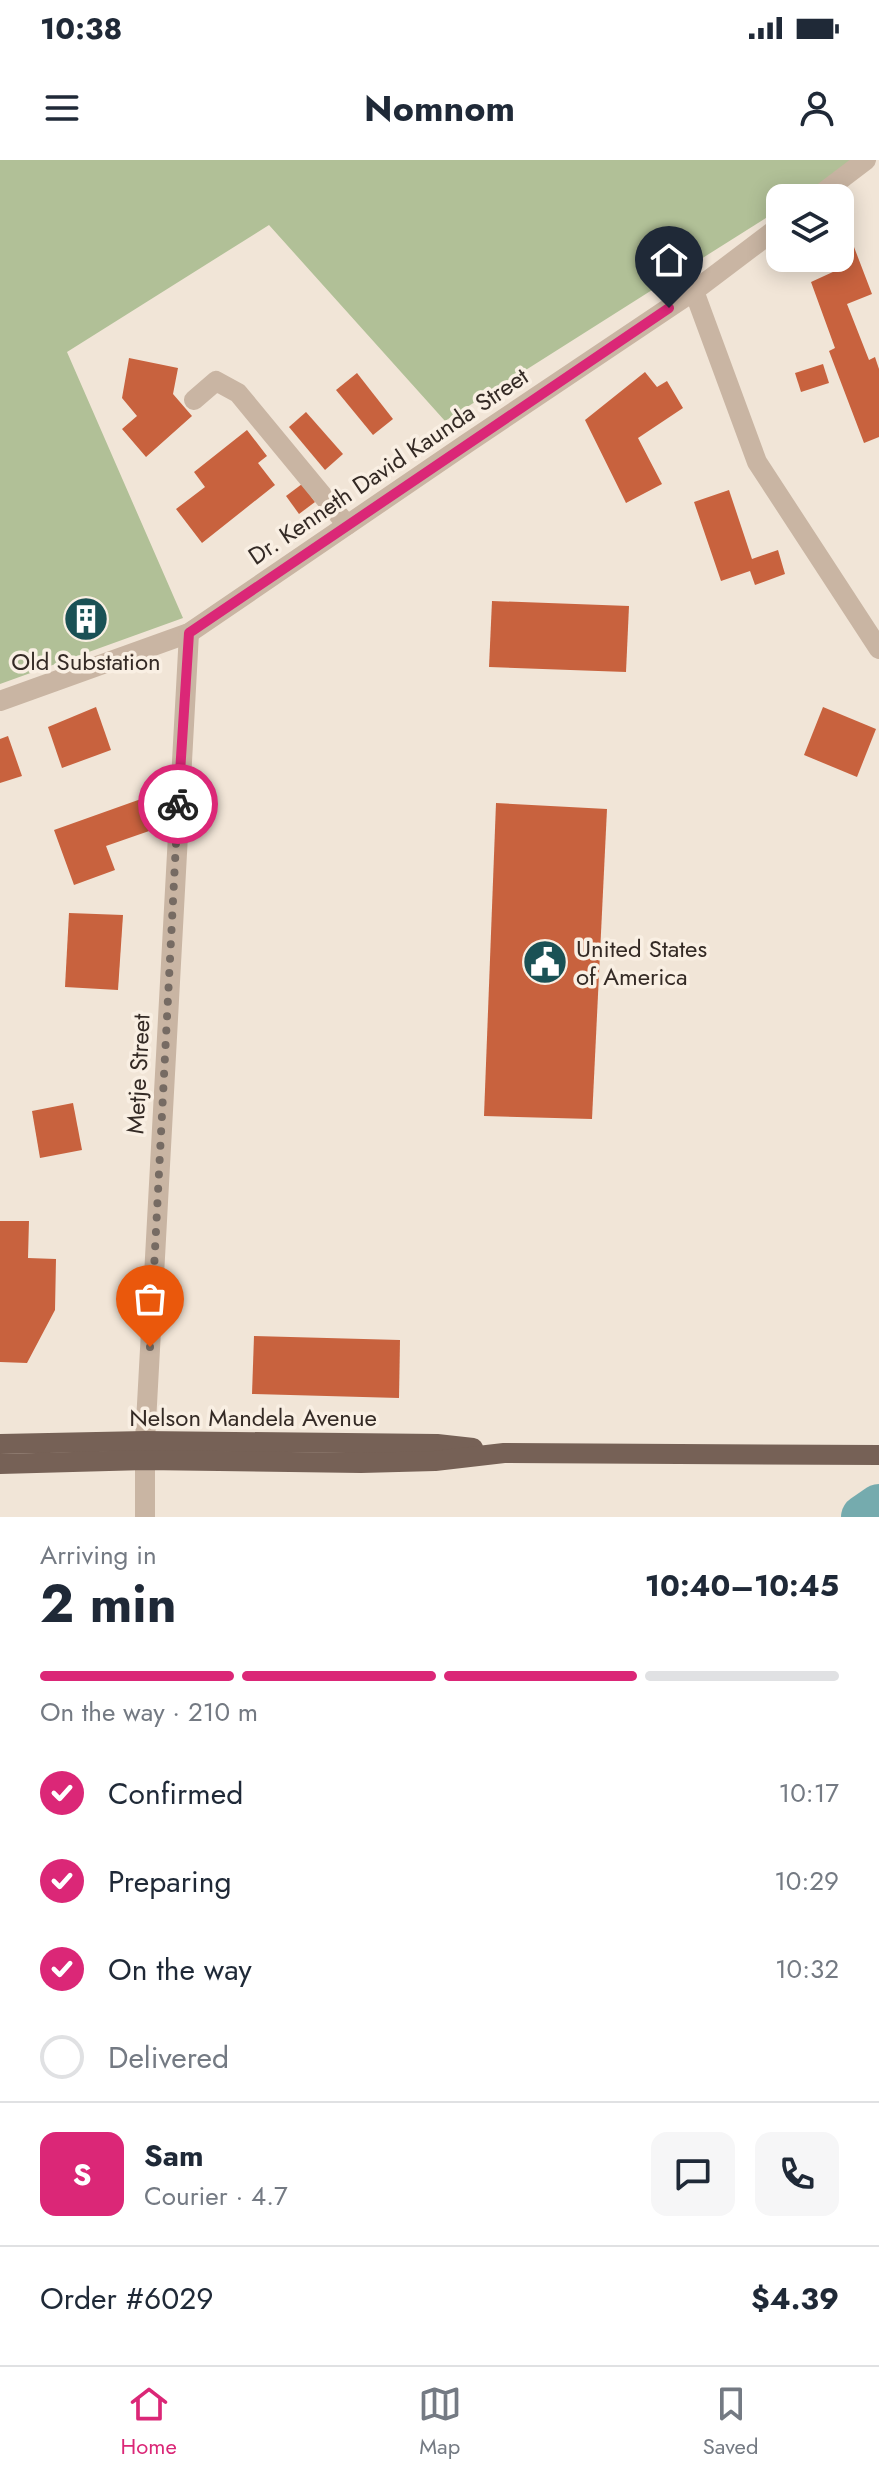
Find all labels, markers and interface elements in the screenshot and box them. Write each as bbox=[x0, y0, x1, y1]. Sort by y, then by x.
text: 10:38 bbox=[40, 7, 122, 50]
text: Nomnom bbox=[364, 82, 515, 134]
icon: menu bbox=[40, 86, 84, 130]
icon: person bbox=[795, 86, 839, 130]
map controls bbox=[766, 184, 854, 272]
button: layers bbox=[766, 184, 854, 272]
pin bbox=[635, 226, 703, 308]
icon: home bbox=[647, 238, 691, 282]
street label: Dr. Kenneth David Kaunda Street bbox=[241, 359, 535, 573]
building icon: Old Substation bbox=[62, 595, 110, 643]
place label: Old Substation bbox=[11, 644, 161, 679]
courier bbox=[138, 764, 218, 844]
icon: bike bbox=[156, 782, 200, 826]
place label: United States of America bbox=[576, 931, 707, 994]
public building icon: United States of America bbox=[521, 938, 569, 986]
street label: Metje Street bbox=[117, 1013, 159, 1135]
pin bbox=[116, 1265, 184, 1347]
icon: bag bbox=[128, 1277, 172, 1321]
street label: Nelson Mandela Avenue bbox=[129, 1400, 377, 1435]
text: Arriving in bbox=[40, 1536, 157, 1574]
text: 10:40–10:45 bbox=[645, 1564, 839, 1607]
text: 2 min bbox=[40, 1566, 177, 1642]
text: On the way · 210 m bbox=[40, 1693, 258, 1731]
icon: check bbox=[40, 1771, 84, 1815]
text: Confirmed bbox=[108, 1772, 243, 1815]
text: 10:17 bbox=[779, 1774, 839, 1812]
icon: check bbox=[40, 1859, 84, 1903]
text: Preparing bbox=[108, 1860, 232, 1903]
text: 10:29 bbox=[774, 1862, 839, 1900]
icon: check bbox=[40, 1947, 84, 1991]
text: On the way bbox=[108, 1948, 252, 1991]
text: 10:32 bbox=[775, 1950, 839, 1988]
text: Delivered bbox=[108, 2036, 229, 2079]
button: chat bbox=[651, 2132, 735, 2216]
button: phone bbox=[755, 2132, 839, 2216]
text: Sam bbox=[144, 2134, 204, 2177]
text: S bbox=[73, 2153, 91, 2196]
text: Courier · 4.7 bbox=[144, 2177, 288, 2215]
text: Order #6029 bbox=[40, 2277, 214, 2320]
text: $4.39 bbox=[751, 2277, 839, 2320]
tab: Home bbox=[121, 2382, 177, 2462]
tab: Map bbox=[418, 2382, 462, 2462]
tab: Saved bbox=[703, 2382, 758, 2462]

